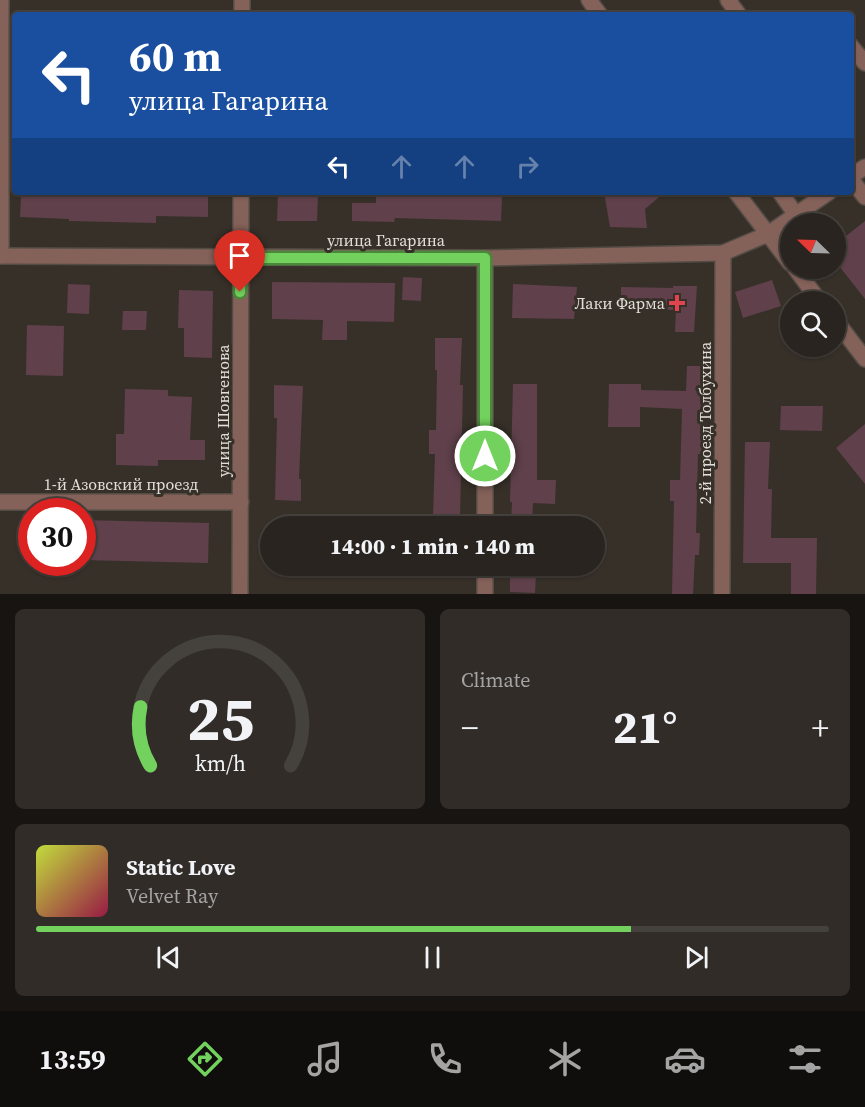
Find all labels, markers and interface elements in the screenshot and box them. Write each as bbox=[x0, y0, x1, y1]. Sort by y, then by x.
text: 60 m bbox=[129, 27, 222, 85]
icon: left bbox=[30, 36, 108, 114]
text: улица Гагарина bbox=[129, 82, 328, 119]
icon: left bbox=[322, 150, 355, 183]
icon: ahead bbox=[385, 150, 418, 183]
icon: ahead bbox=[448, 150, 481, 183]
icon: right bbox=[511, 150, 544, 183]
north arrow bbox=[780, 213, 846, 279]
map controls bbox=[780, 213, 846, 357]
street label: улица Гагарина bbox=[327, 229, 446, 251]
pin bbox=[214, 230, 265, 292]
icon: arrive bbox=[223, 239, 256, 272]
button: search bbox=[780, 291, 846, 357]
place label: Лаки Фарма bbox=[575, 292, 666, 314]
marker: Лаки Фарма bbox=[670, 296, 684, 310]
street label: 2-й проезд Толбухина bbox=[694, 341, 716, 504]
street label: улица Шовгенова bbox=[212, 344, 234, 477]
position arrow bbox=[453, 424, 517, 488]
street label: 1-й Азовский проезд bbox=[44, 473, 198, 495]
speed limit sign: 30 bbox=[18, 498, 96, 576]
text: 14:00 · 1 min · 140 m bbox=[330, 531, 535, 561]
text: Climate bbox=[461, 666, 530, 694]
text: 25 bbox=[186, 675, 254, 761]
text: 21° bbox=[613, 696, 677, 758]
text: − bbox=[461, 705, 479, 750]
text: + bbox=[811, 705, 829, 750]
text: km/h bbox=[194, 749, 246, 778]
text: Static Love bbox=[126, 852, 236, 882]
text: Velvet Ray bbox=[126, 882, 218, 910]
icon: previous bbox=[152, 941, 185, 974]
icon: pause bbox=[416, 941, 449, 974]
icon: next bbox=[680, 941, 713, 974]
icon: directions bbox=[184, 1038, 226, 1080]
icon: music bbox=[304, 1038, 346, 1080]
icon: phone bbox=[424, 1038, 466, 1080]
icon: climate bbox=[544, 1038, 586, 1080]
icon: car bbox=[664, 1038, 706, 1080]
icon: filters bbox=[784, 1038, 826, 1080]
text: 13:59 bbox=[39, 1041, 106, 1078]

